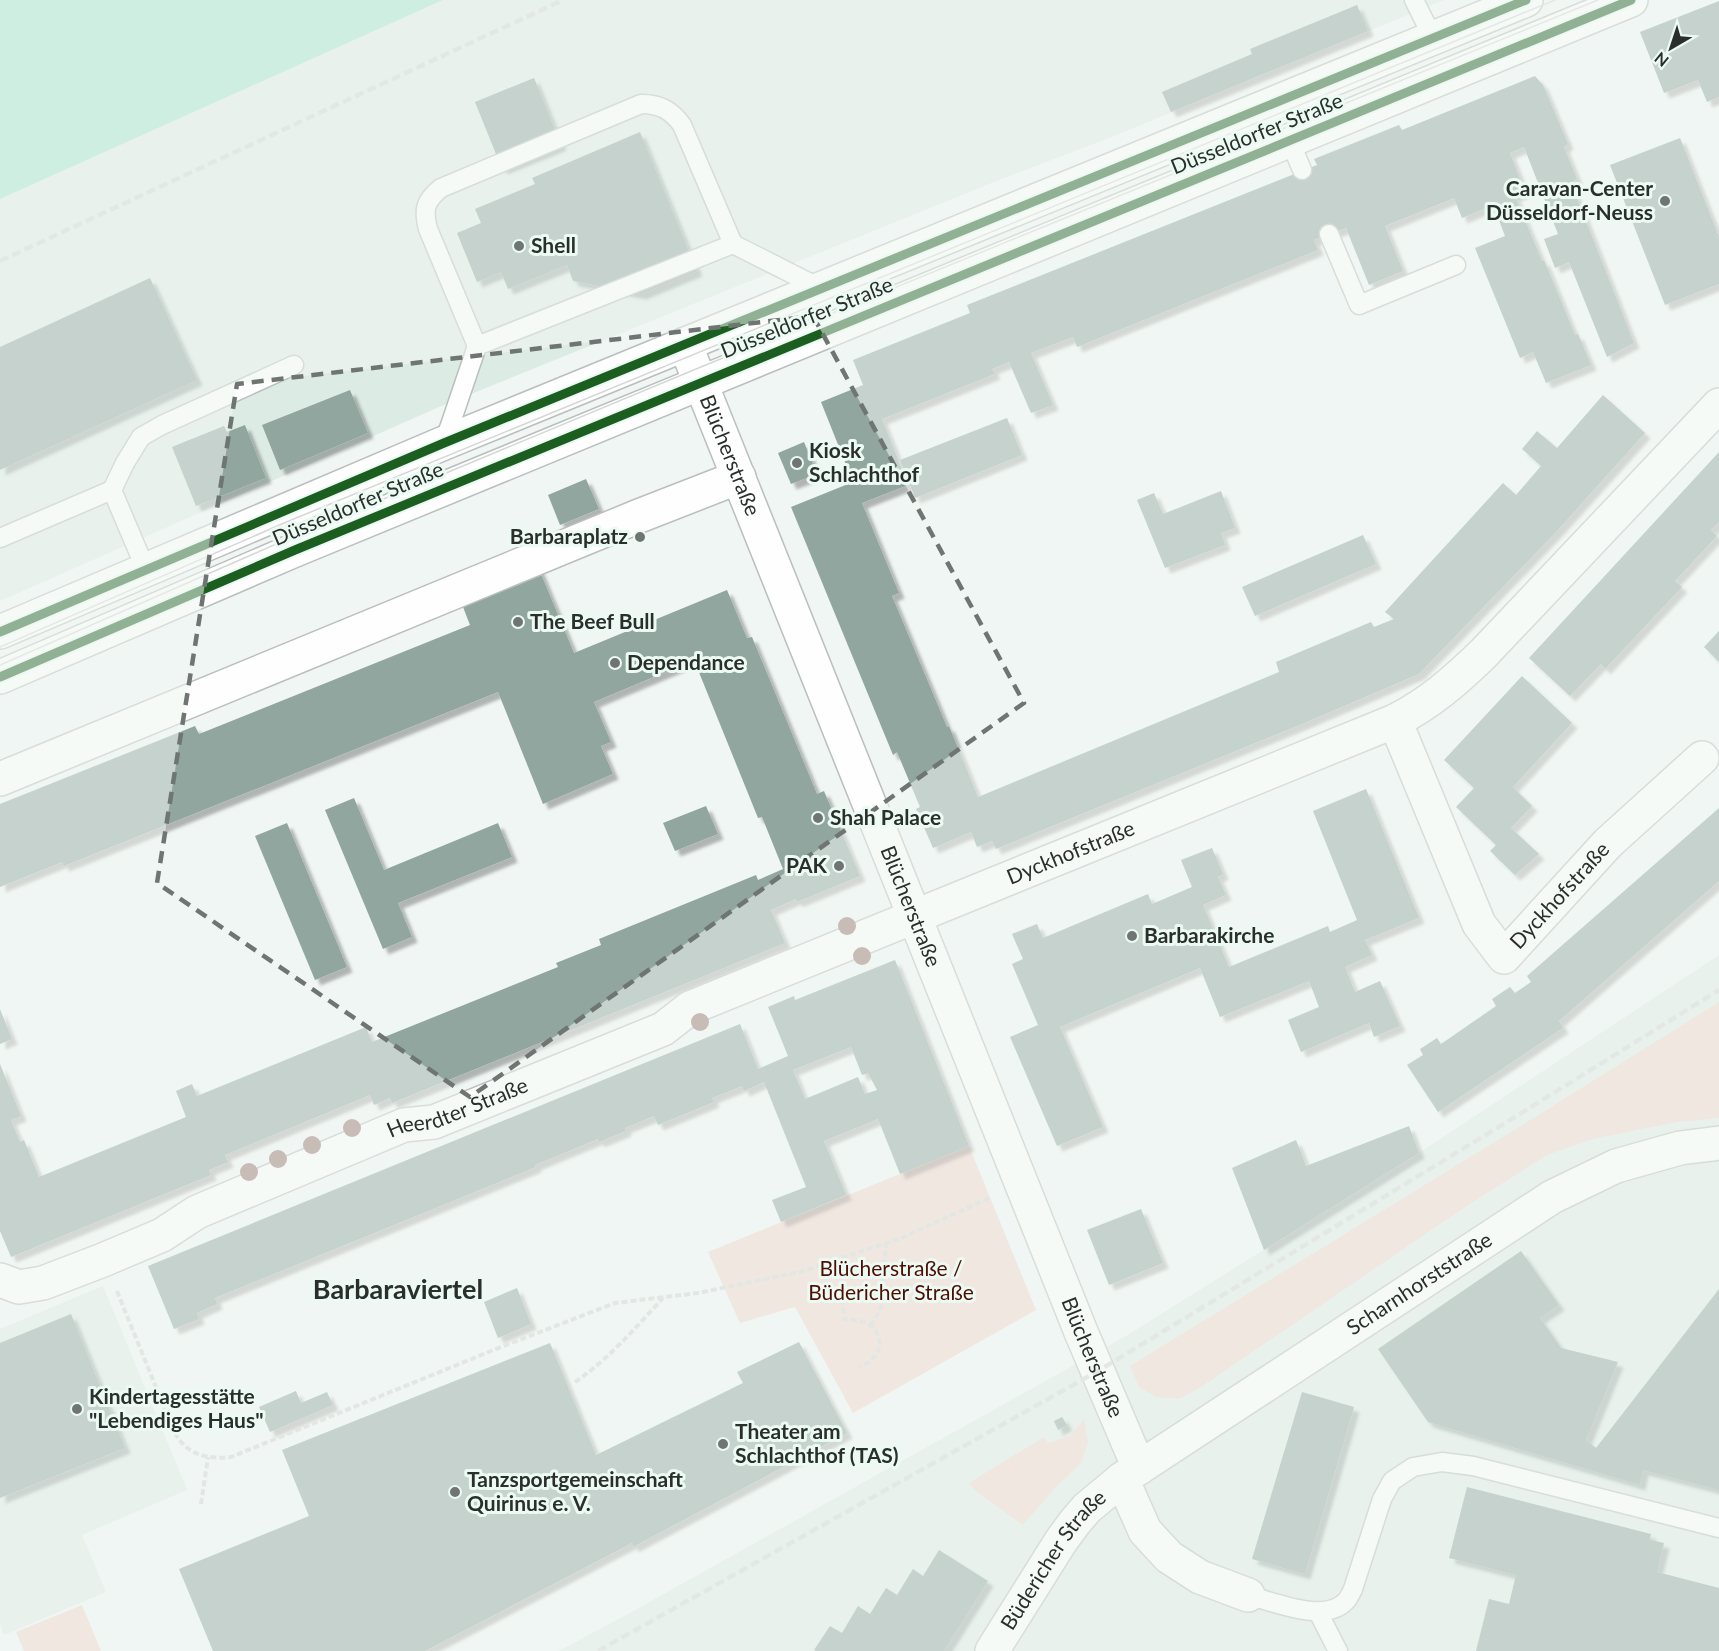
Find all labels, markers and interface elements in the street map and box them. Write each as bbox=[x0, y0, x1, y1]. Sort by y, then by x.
north arrow bbox=[1641, 18, 1701, 78]
text: N bbox=[1650, 49, 1672, 71]
street label: Düsseldorfer Straße bbox=[1167, 87, 1346, 179]
place label: Caravan-Center Düsseldorf-Neuss bbox=[1486, 175, 1653, 224]
marker: Caravan-Center Düsseldorf-Neuss bbox=[1658, 194, 1672, 208]
place label: Shell bbox=[531, 232, 576, 257]
marker: Shell bbox=[512, 239, 526, 253]
street label: Düsseldorfer Straße bbox=[717, 271, 896, 363]
street label: Blücherstraße bbox=[696, 391, 767, 519]
place label: Kiosk Schlachthof bbox=[809, 437, 920, 486]
street label: Düsseldorfer Straße bbox=[268, 455, 447, 550]
marker: Kiosk Schlachthof bbox=[790, 456, 804, 470]
place label: Barbaraplatz bbox=[510, 523, 628, 548]
marker: Barbaraplatz bbox=[633, 530, 647, 544]
place label: The Beef Bull bbox=[530, 608, 655, 633]
marker: The Beef Bull bbox=[511, 615, 525, 629]
place label: Dependance bbox=[627, 649, 745, 674]
marker: Dependance bbox=[608, 656, 622, 670]
place label: Shah Palace bbox=[830, 804, 941, 829]
marker: Shah Palace bbox=[811, 811, 825, 825]
street label: Dyckhofstraße bbox=[1003, 814, 1138, 889]
street label: Dyckhofstraße bbox=[1504, 836, 1614, 953]
street label: Blücherstraße bbox=[876, 842, 947, 970]
place label: PAK bbox=[786, 852, 828, 877]
marker: PAK bbox=[832, 859, 846, 873]
place label: Barbarakirche bbox=[1144, 922, 1274, 947]
marker: Barbarakirche bbox=[1125, 929, 1139, 943]
street label: Heerdter Straße bbox=[383, 1071, 531, 1142]
street label: Scharnhorststraße bbox=[1341, 1226, 1496, 1339]
park label: Blücherstraße / Büdericher Straße bbox=[808, 1255, 974, 1304]
district label: Barbaraviertel bbox=[313, 1272, 483, 1305]
street label: Blücherstraße bbox=[1057, 1293, 1130, 1421]
place label: Kindertagesstätte "Lebendiges Haus" bbox=[89, 1383, 264, 1432]
marker: Kindertagesstätte "Lebendiges Haus" bbox=[70, 1402, 84, 1416]
place label: Theater am Schlachthof (TAS) bbox=[735, 1418, 899, 1467]
marker: Theater am Schlachthof (TAS) bbox=[716, 1437, 730, 1451]
place label: Tanzsportgemeinschaft Quirinus e. V. bbox=[467, 1466, 683, 1515]
street label: Büdericher Straße bbox=[995, 1484, 1110, 1634]
marker: Tanzsportgemeinschaft Quirinus e. V. bbox=[448, 1485, 462, 1499]

